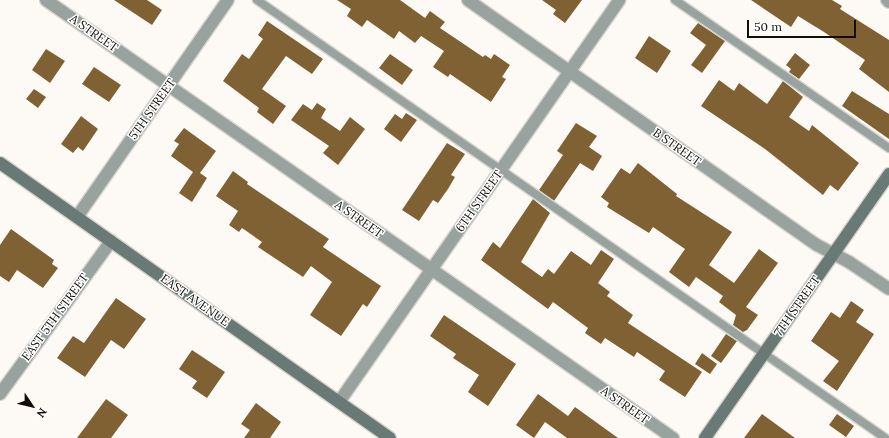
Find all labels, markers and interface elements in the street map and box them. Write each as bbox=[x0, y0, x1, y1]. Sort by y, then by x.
street label: A STREET bbox=[67, 11, 121, 55]
scale bar bbox=[749, 12, 858, 38]
text: 50 m bbox=[754, 19, 782, 34]
street label: 5TH STREET bbox=[126, 76, 178, 142]
street label: B STREET bbox=[650, 125, 704, 169]
street label: 6TH STREET bbox=[453, 167, 505, 235]
street label: A STREET bbox=[332, 197, 386, 241]
street label: EAST 5TH STREET bbox=[19, 271, 91, 363]
street label: EAST AVENUE bbox=[158, 271, 232, 329]
street label: 7TH STREET bbox=[771, 273, 823, 339]
street label: A STREET bbox=[598, 383, 652, 427]
north arrow bbox=[12, 386, 52, 426]
text: N bbox=[34, 405, 50, 420]

